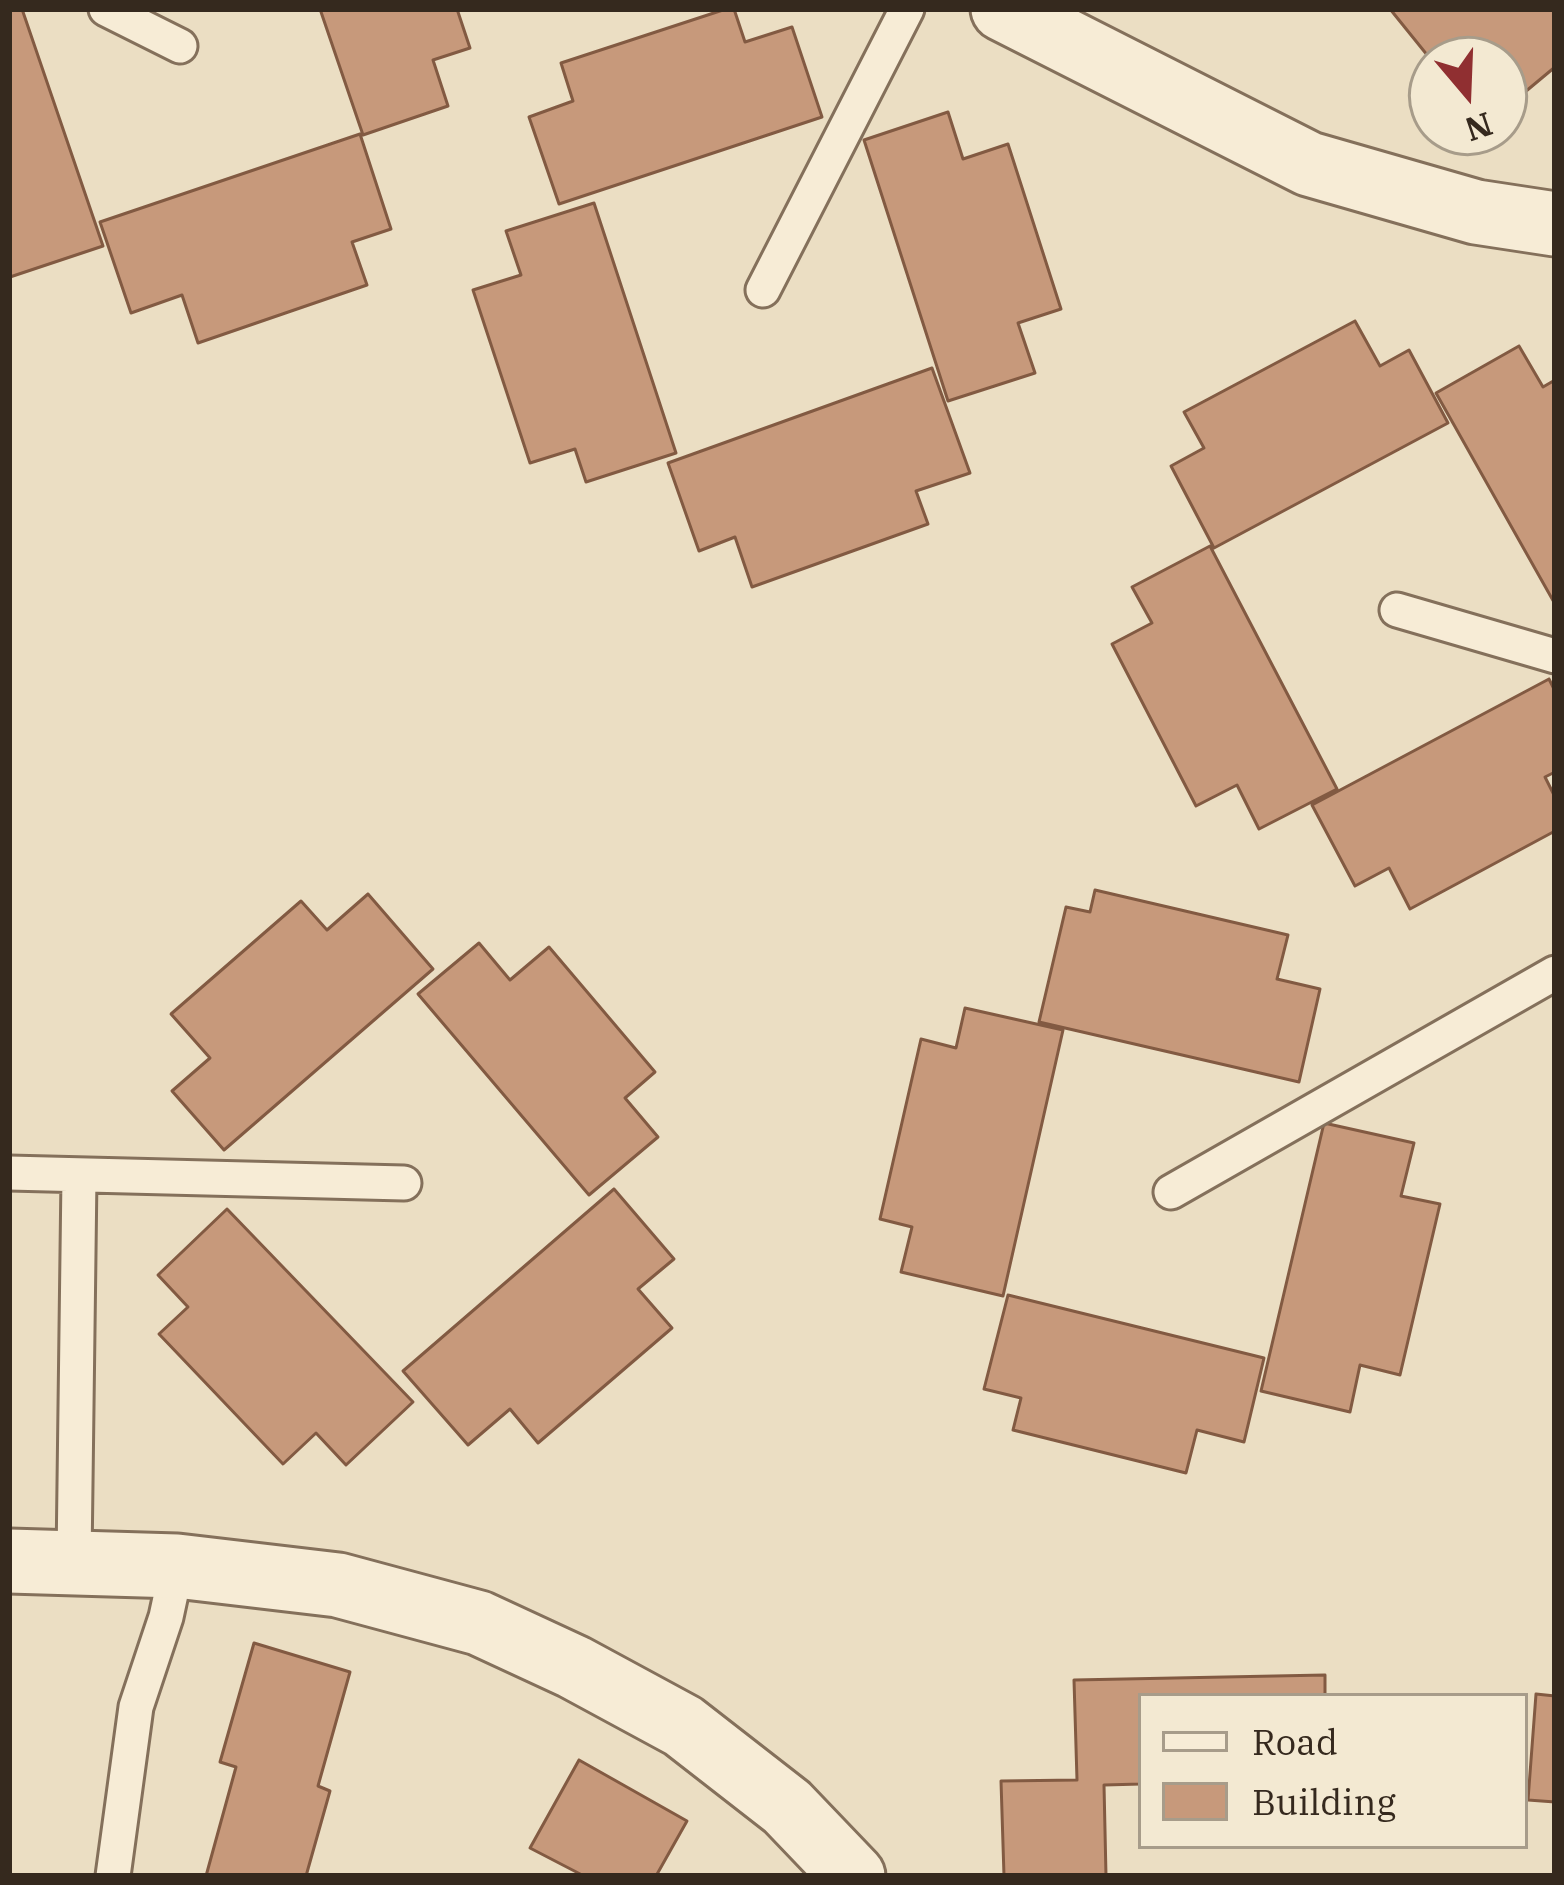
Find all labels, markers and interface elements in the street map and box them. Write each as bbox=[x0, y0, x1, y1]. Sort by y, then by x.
north arrow bbox=[1408, 36, 1528, 156]
text: N bbox=[1460, 103, 1498, 152]
legend bbox=[1138, 1693, 1528, 1849]
text: Road bbox=[1252, 1718, 1338, 1765]
text: Building bbox=[1252, 1778, 1396, 1825]

